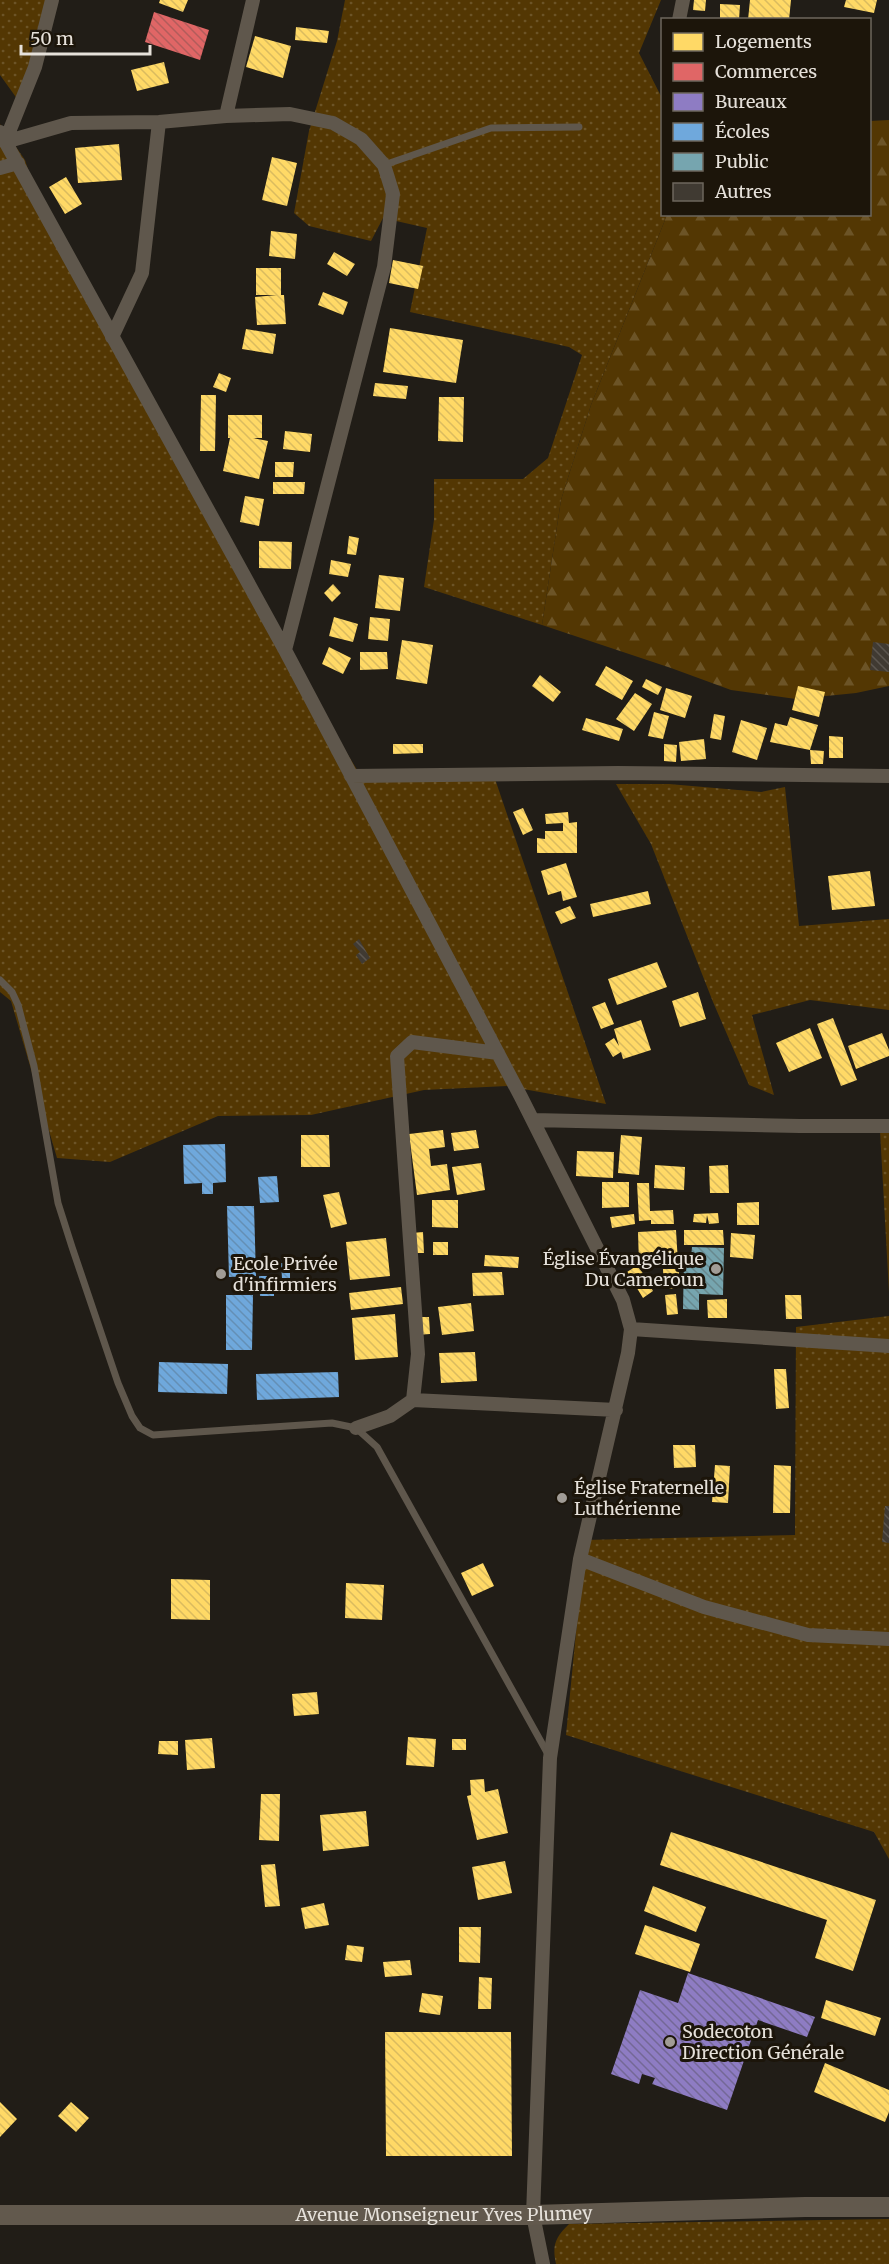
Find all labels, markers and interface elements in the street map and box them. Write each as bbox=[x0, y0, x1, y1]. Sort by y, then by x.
scale bar bbox=[21, 18, 150, 56]
legend bbox=[661, 18, 871, 216]
text: 50 m bbox=[30, 27, 74, 50]
text: Logements bbox=[715, 30, 812, 53]
text: Commerces bbox=[715, 60, 817, 83]
text: Bureaux bbox=[715, 90, 787, 113]
text: Écoles bbox=[715, 120, 770, 143]
text: Public bbox=[715, 150, 769, 173]
text: Autres bbox=[714, 180, 772, 203]
place label: Église Évangélique Du Cameroun bbox=[543, 1247, 704, 1291]
place label: Ecole Privée d'infirmiers bbox=[233, 1252, 338, 1296]
marker: Église Évangélique Du Cameroun bbox=[709, 1262, 723, 1276]
marker: Ecole Privée d'infirmiers bbox=[214, 1267, 228, 1281]
place label: Église Fraternelle Luthérienne bbox=[574, 1476, 724, 1520]
marker: Église Fraternelle Luthérienne bbox=[555, 1491, 569, 1505]
place label: Sodecoton Direction Générale bbox=[682, 2020, 844, 2064]
marker: Sodecoton Direction Générale bbox=[663, 2035, 677, 2049]
street label: Avenue Monseigneur Yves Plumey bbox=[294, 2201, 593, 2226]

